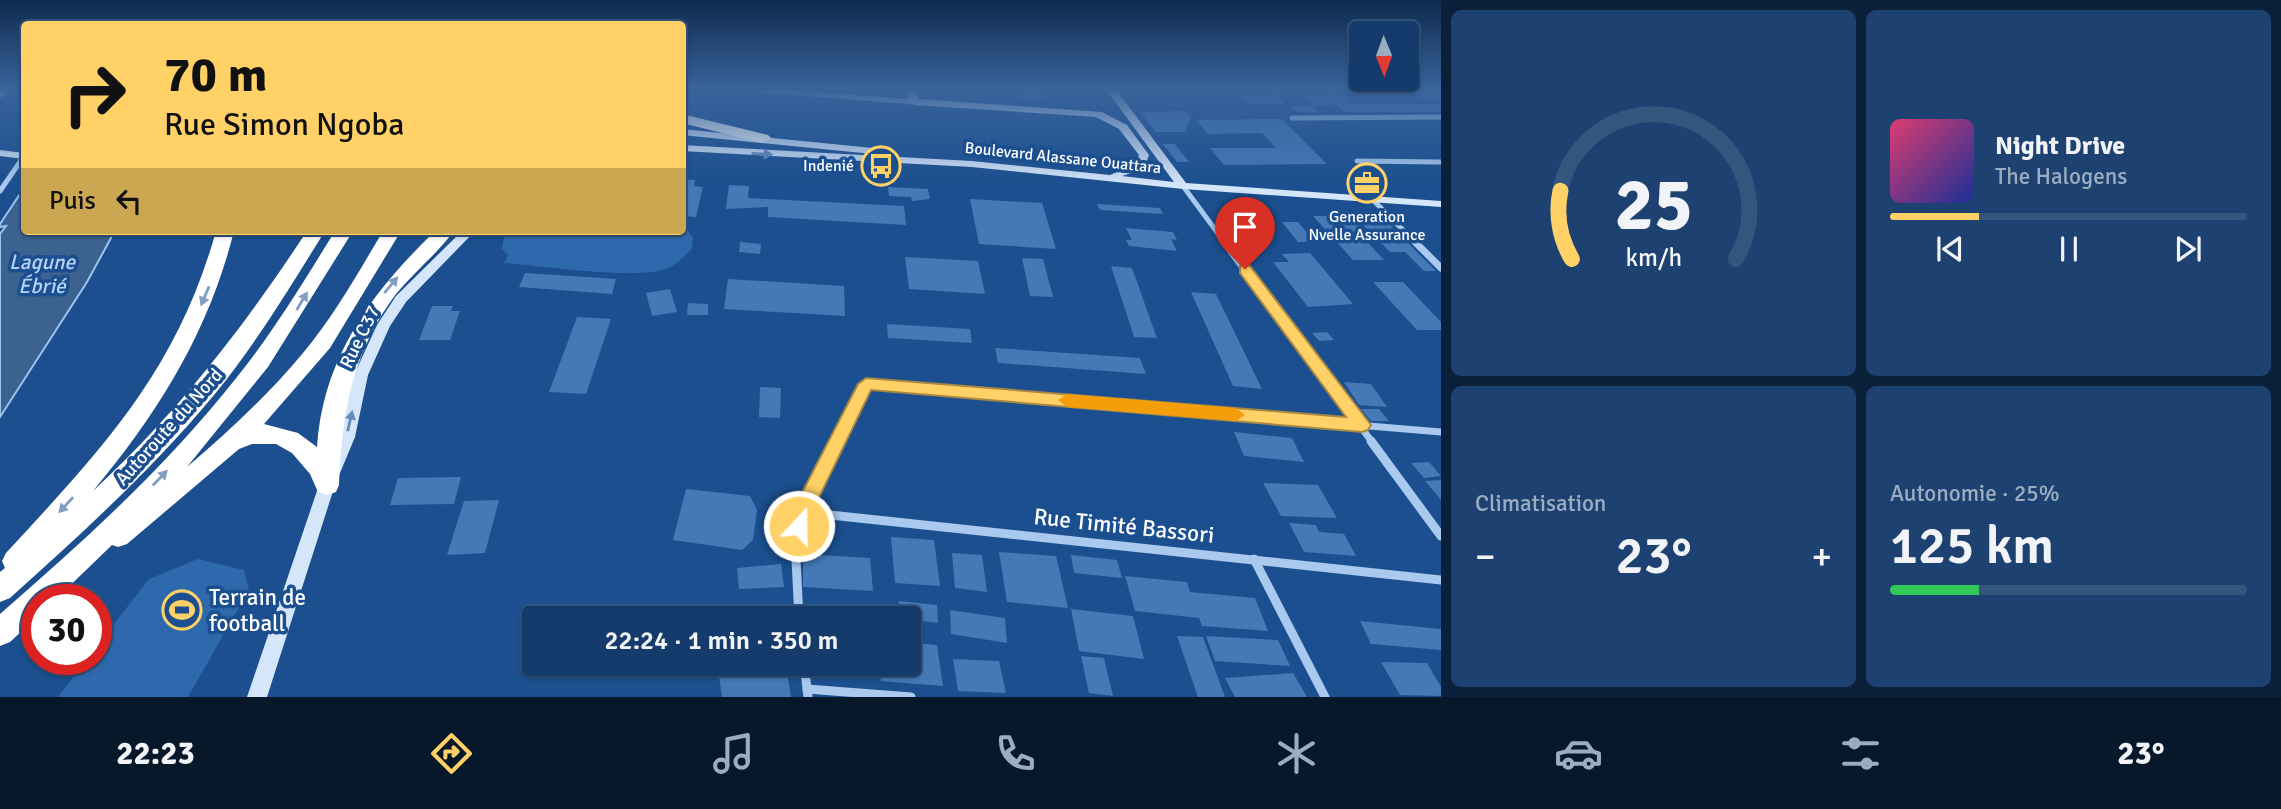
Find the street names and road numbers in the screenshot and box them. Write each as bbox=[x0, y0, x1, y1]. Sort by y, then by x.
street label: Boulevard Alassane Ouattara bbox=[964, 138, 1162, 178]
street label: Rue C37 bbox=[335, 302, 385, 372]
street label: Autoroute du Nord bbox=[110, 363, 228, 491]
street label: Rue Timité Bassori bbox=[1032, 502, 1216, 550]

